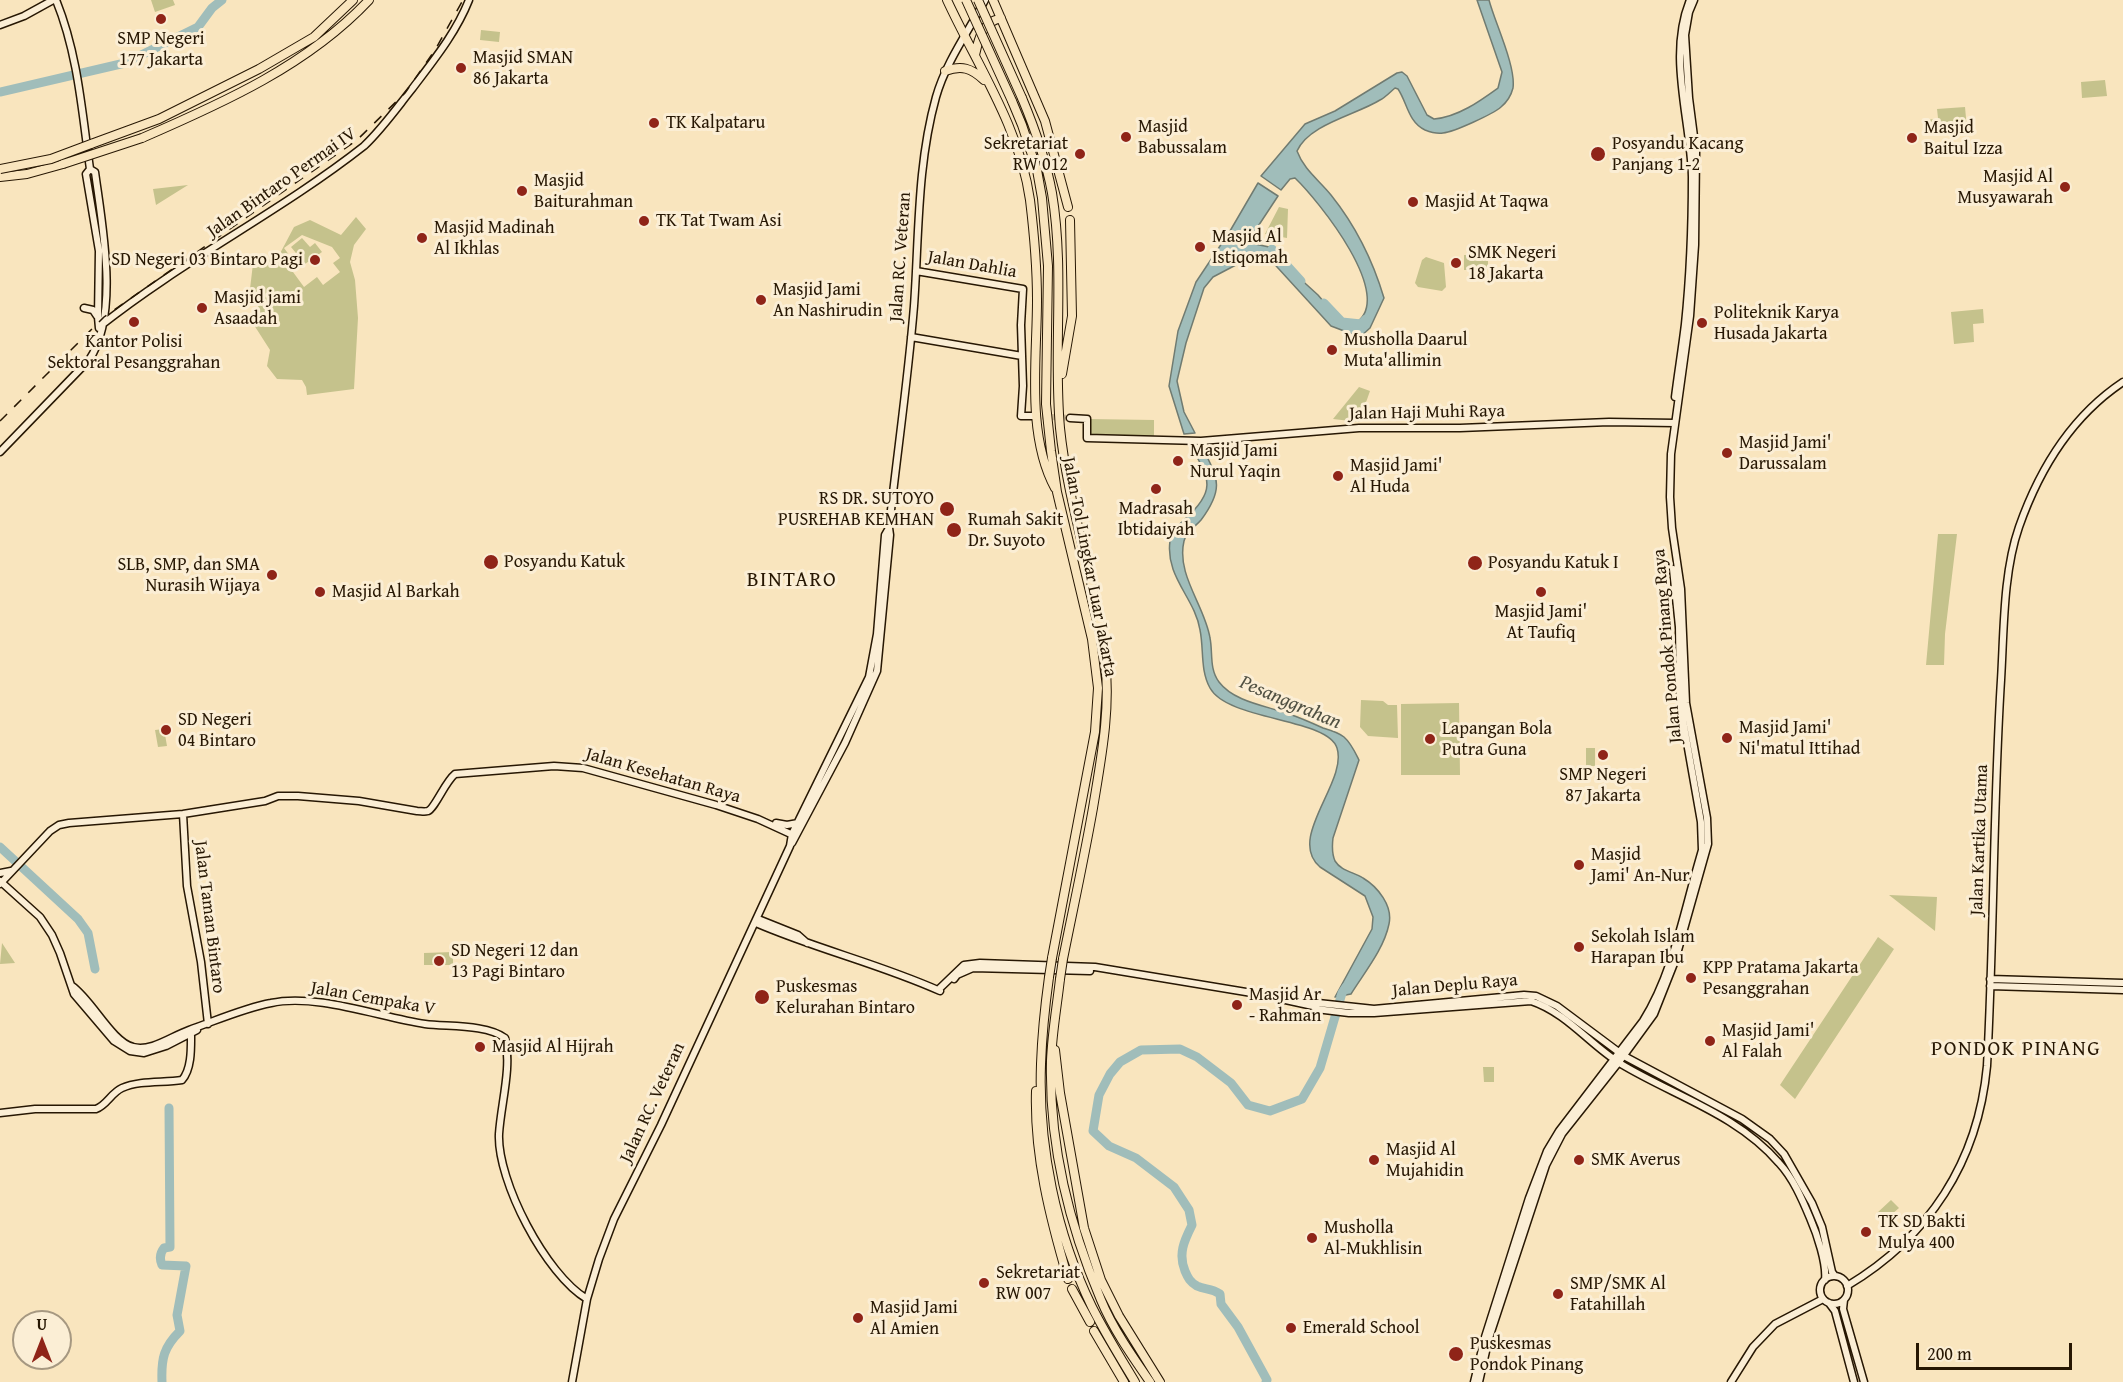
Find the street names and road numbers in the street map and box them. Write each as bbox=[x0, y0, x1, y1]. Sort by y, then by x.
street label: Jalan Bintaro Permai IV bbox=[203, 123, 361, 243]
street label: Jalan RC. Veteran bbox=[886, 191, 916, 323]
street label: Jalan Dahlia bbox=[926, 247, 1018, 283]
street label: Jalan Haji Muhi Raya bbox=[1349, 401, 1505, 425]
street label: Jalan Tol Lingkar Luar Jakarta bbox=[1057, 455, 1121, 679]
street label: Jalan Pondok Pinang Raya bbox=[1649, 548, 1687, 744]
street label: Jalan Kesehatan Raya bbox=[583, 744, 743, 808]
street label: Jalan Kartika Utama bbox=[1967, 764, 1993, 916]
street label: Jalan Taman Bintaro bbox=[189, 839, 229, 995]
street label: Jalan Deplu Raya bbox=[1391, 970, 1519, 1002]
street label: Jalan Cempaka V bbox=[309, 977, 437, 1021]
street label: Jalan RC. Veteran bbox=[616, 1039, 690, 1167]

